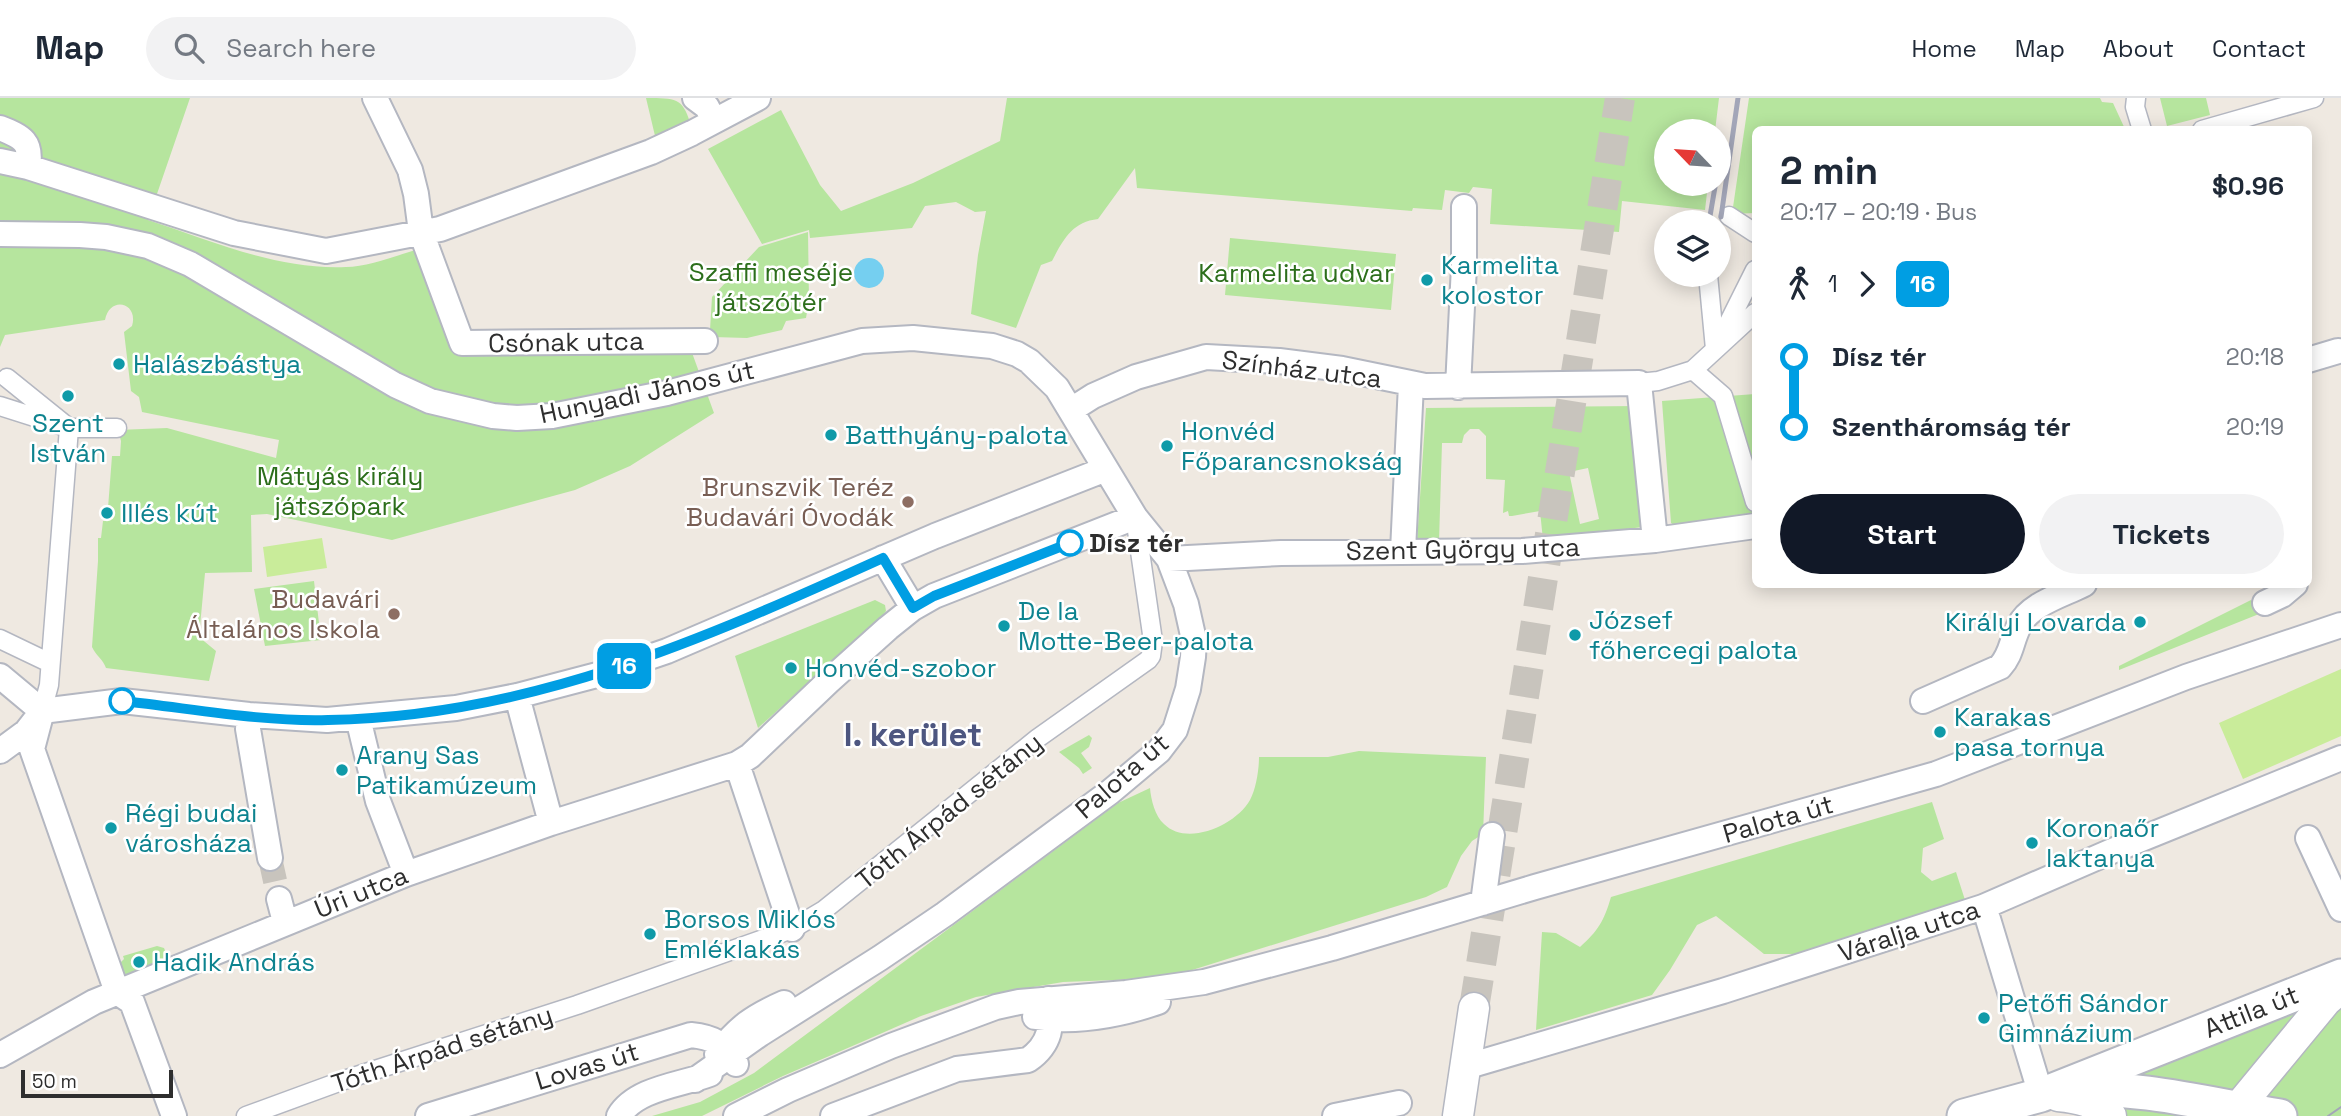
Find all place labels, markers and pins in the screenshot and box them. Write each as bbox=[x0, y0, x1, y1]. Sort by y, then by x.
place label: Karmelita kolostor bbox=[1441, 248, 1559, 312]
marker: Karmelita kolostor bbox=[1419, 272, 1435, 288]
place label: Halászbástya bbox=[133, 347, 301, 381]
marker: Halászbástya bbox=[111, 356, 127, 372]
marker: Szent István bbox=[60, 388, 76, 404]
place label: Szent István bbox=[30, 406, 106, 470]
place label: Honvéd Főparancsnokság bbox=[1181, 414, 1403, 478]
place label: Batthyány-palota bbox=[845, 418, 1068, 452]
marker: Batthyány-palota bbox=[823, 427, 839, 443]
marker: Honvéd Főparancsnokság bbox=[1159, 438, 1175, 454]
place label: Brunszvik Teréz Budavári Óvodák bbox=[686, 470, 894, 534]
marker: Brunszvik Teréz Budavári Óvodák bbox=[900, 494, 916, 510]
place label: Illés kút bbox=[121, 496, 218, 530]
marker: Illés kút bbox=[99, 505, 115, 521]
place label: Dísz tér bbox=[1089, 526, 1184, 560]
marker: Dísz tér bbox=[1057, 530, 1083, 556]
place label: Budavári Általános Iskola bbox=[186, 582, 380, 646]
place label: De la Motte-Beer-palota bbox=[1018, 594, 1254, 658]
place label: József főhercegi palota bbox=[1589, 603, 1798, 667]
place label: Királyi Lovarda bbox=[1945, 605, 2126, 639]
marker: Budavári Általános Iskola bbox=[386, 606, 402, 622]
marker: Királyi Lovarda bbox=[2132, 614, 2148, 630]
marker: De la Motte-Beer-palota bbox=[996, 618, 1012, 634]
marker: József főhercegi palota bbox=[1567, 627, 1583, 643]
place label: Honvéd-szobor bbox=[805, 651, 997, 685]
marker: Honvéd-szobor bbox=[783, 660, 799, 676]
unlabelled marker bbox=[109, 688, 135, 714]
place label: Karakas pasa tornya bbox=[1954, 700, 2105, 764]
marker: Karakas pasa tornya bbox=[1932, 724, 1948, 740]
place label: Arany Sas Patikamúzeum bbox=[356, 738, 537, 802]
marker: Arany Sas Patikamúzeum bbox=[334, 762, 350, 778]
place label: Régi budai városháza bbox=[125, 796, 257, 860]
place label: Koronaőr laktanya bbox=[2046, 811, 2159, 875]
marker: Régi budai városháza bbox=[103, 820, 119, 836]
marker: Koronaőr laktanya bbox=[2024, 835, 2040, 851]
place label: Borsos Miklós Emléklakás bbox=[664, 902, 836, 966]
marker: Borsos Miklós Emléklakás bbox=[642, 926, 658, 942]
place label: Hadik András bbox=[153, 945, 315, 979]
marker: Hadik András bbox=[131, 954, 147, 970]
place label: Petőfi Sándor Gimnázium bbox=[1998, 986, 2168, 1050]
marker: Petőfi Sándor Gimnázium bbox=[1976, 1010, 1992, 1026]

